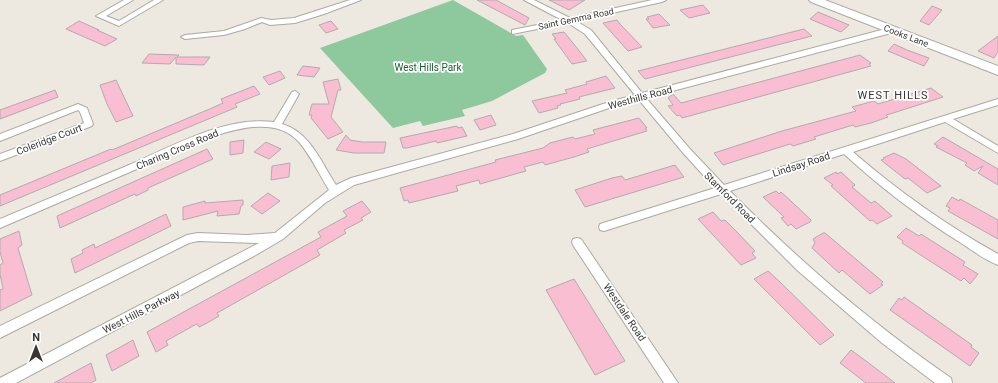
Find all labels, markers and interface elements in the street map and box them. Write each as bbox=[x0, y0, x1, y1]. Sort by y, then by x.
street label: Saint Gemma Road bbox=[537, 6, 615, 32]
street label: Cooks Lane bbox=[882, 23, 930, 49]
park label: West Hills Park bbox=[394, 62, 463, 73]
street label: Westhills Road bbox=[607, 84, 673, 111]
district label: WEST HILLS bbox=[858, 89, 928, 102]
street label: Coleridge Court bbox=[15, 122, 84, 157]
street label: Charing Cross Road bbox=[134, 127, 220, 172]
street label: Lindsay Road bbox=[771, 150, 831, 179]
street label: Stamford Road bbox=[702, 170, 757, 225]
street label: Westdale Road bbox=[601, 282, 648, 343]
street label: West Hills Parkway bbox=[101, 287, 182, 336]
north arrow bbox=[16, 327, 56, 367]
text: N bbox=[32, 331, 40, 344]

